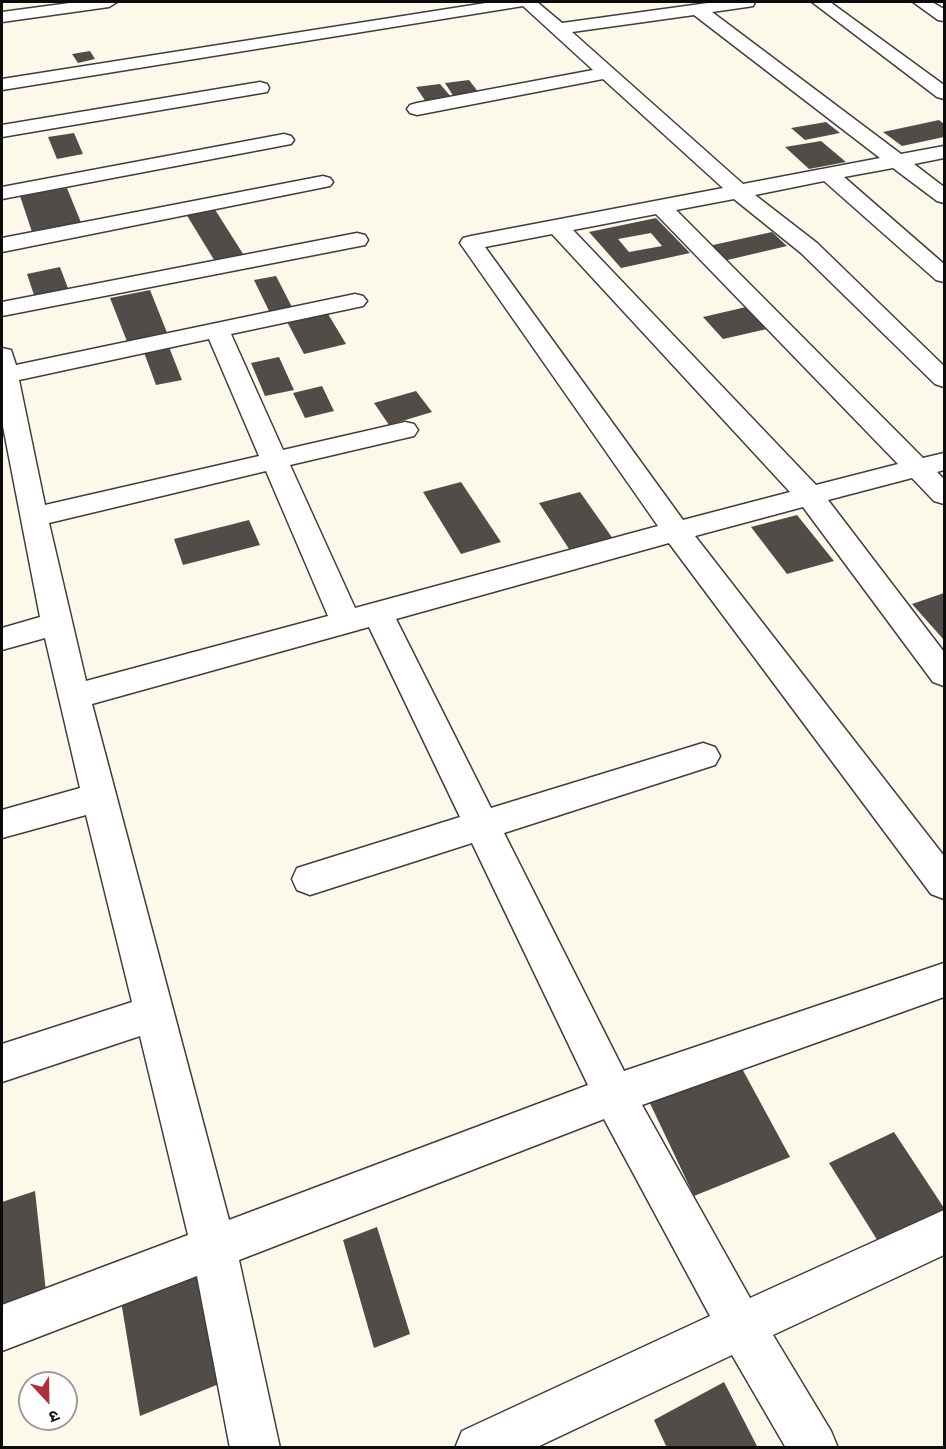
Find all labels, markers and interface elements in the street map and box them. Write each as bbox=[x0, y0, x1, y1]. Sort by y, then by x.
north arrow bbox=[18, 1371, 78, 1431]
text: उ bbox=[47, 1407, 62, 1426]

